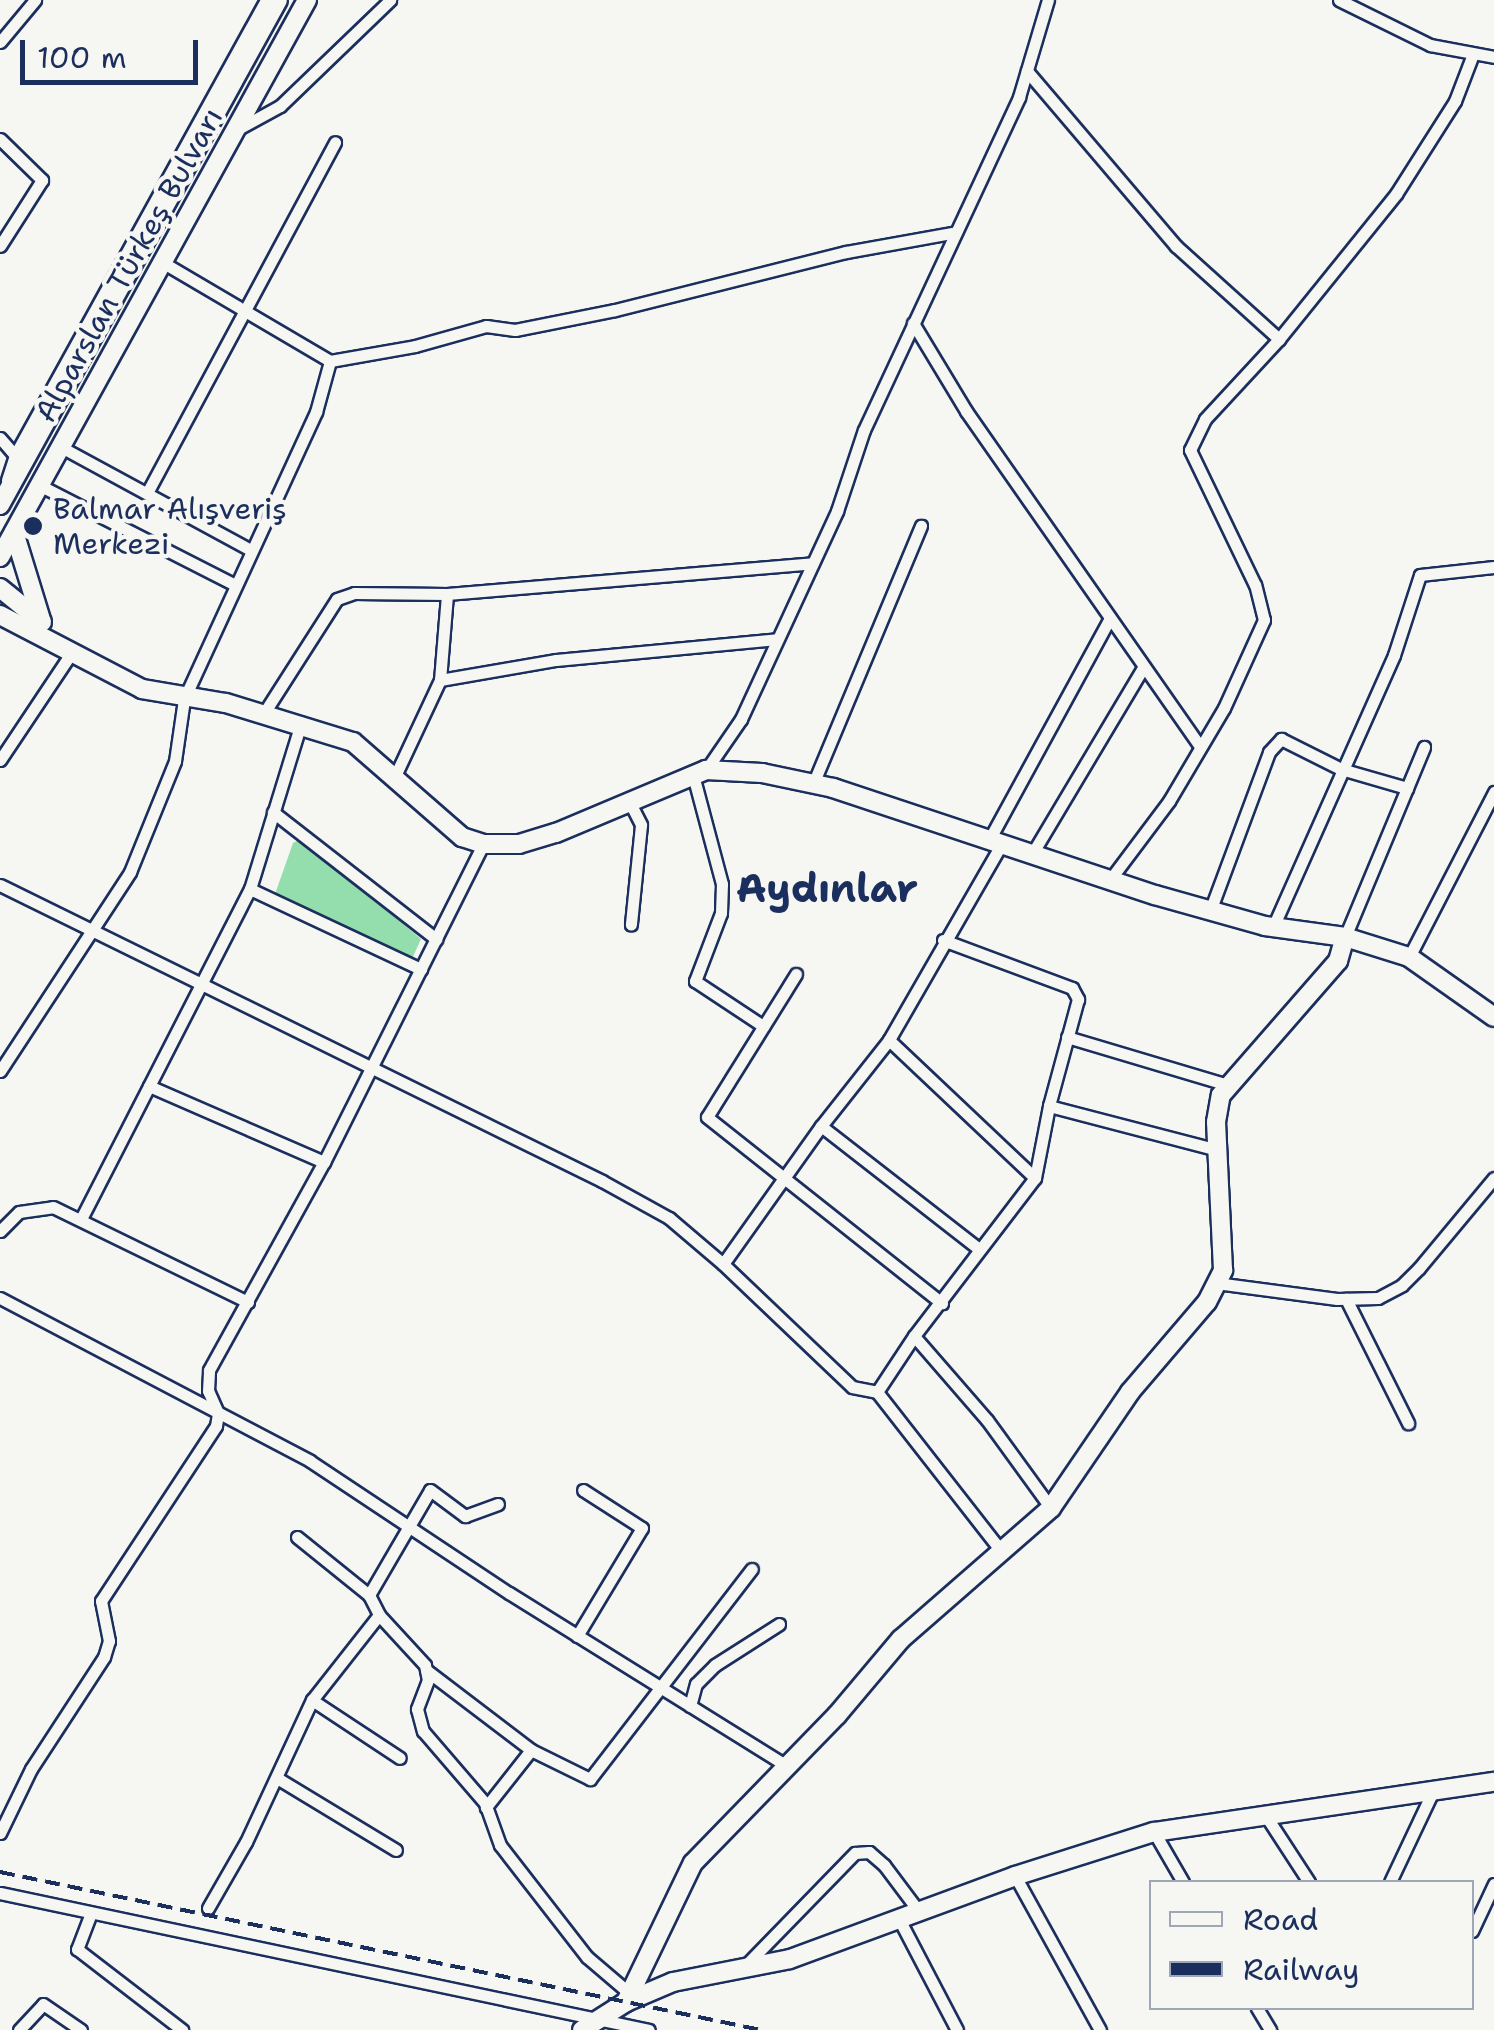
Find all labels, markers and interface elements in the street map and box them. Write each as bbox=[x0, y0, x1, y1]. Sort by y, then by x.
scale bar bbox=[25, 20, 202, 82]
text: 100 m bbox=[37, 37, 127, 78]
street label: Alparslan Türkeş Bulvarı bbox=[28, 102, 230, 428]
place label: Balmar Alışveriş Merkezi bbox=[53, 491, 287, 562]
marker: Balmar Alışveriş Merkezi bbox=[22, 515, 44, 537]
district label: Aydınlar bbox=[736, 864, 918, 912]
legend bbox=[1149, 1880, 1474, 2010]
text: Road bbox=[1243, 1899, 1318, 1940]
text: Railway bbox=[1243, 1949, 1359, 1990]

